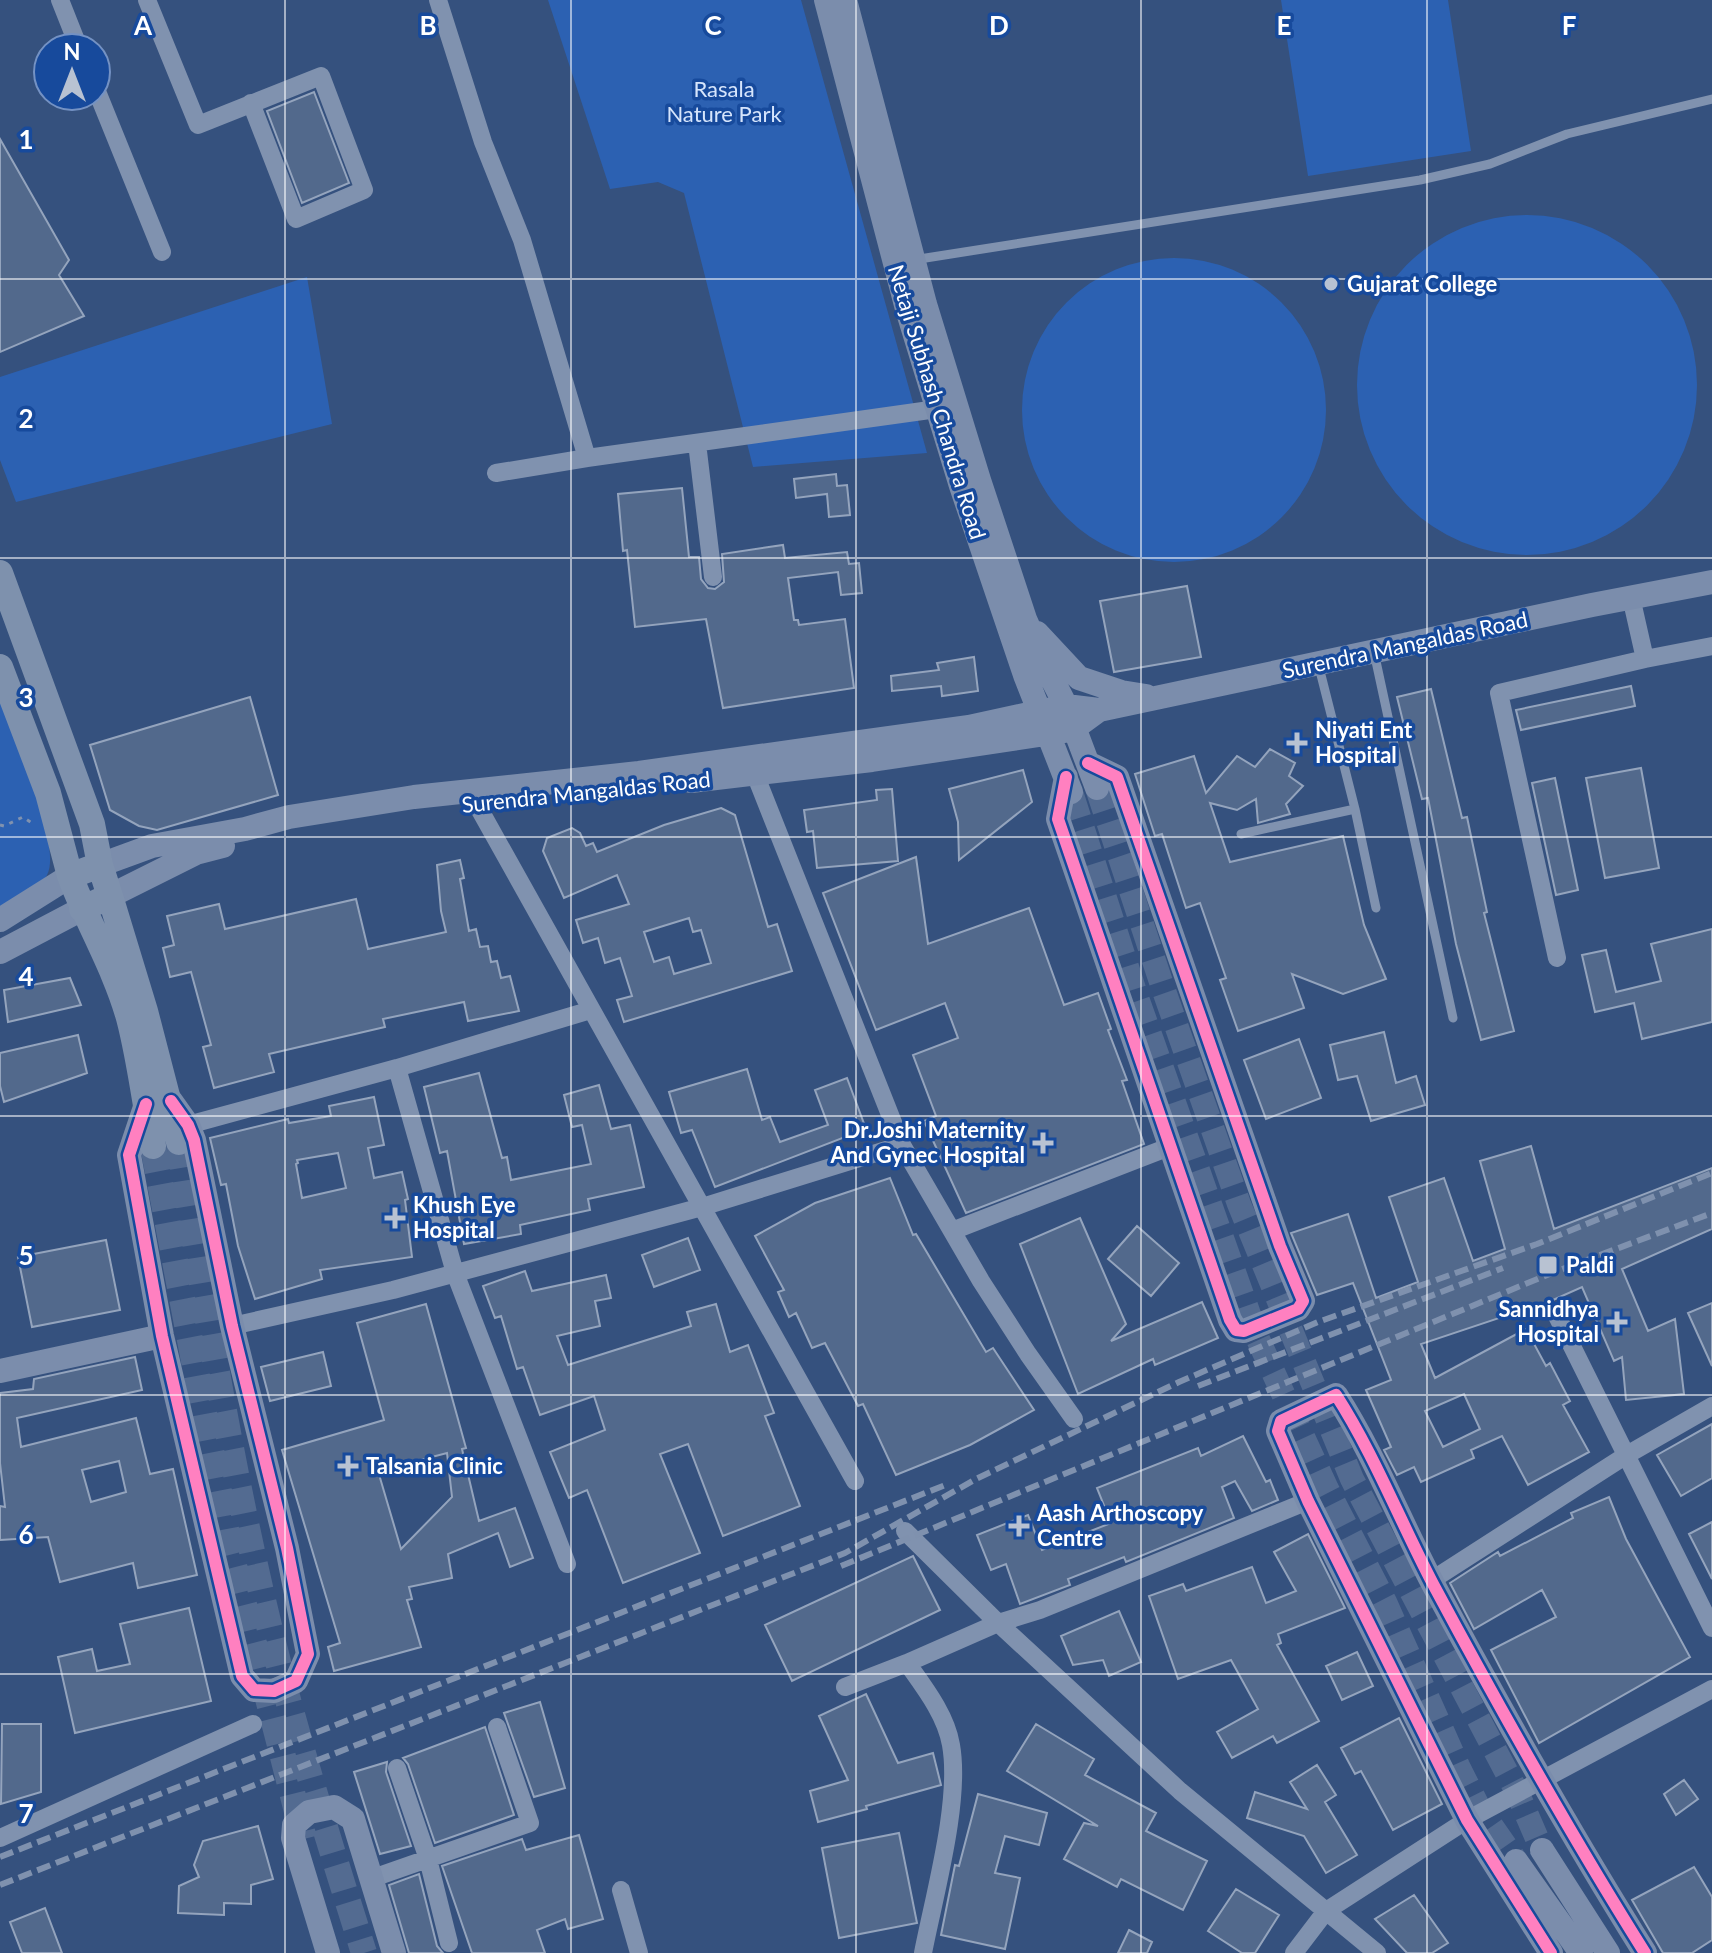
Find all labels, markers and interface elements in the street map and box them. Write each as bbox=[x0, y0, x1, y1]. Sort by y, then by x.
text: A bbox=[133, 9, 153, 41]
text: B bbox=[419, 9, 437, 41]
text: C bbox=[704, 9, 722, 41]
text: D bbox=[989, 9, 1009, 41]
text: E bbox=[1277, 9, 1291, 41]
text: F bbox=[1562, 9, 1576, 41]
north arrow bbox=[32, 32, 112, 112]
text: N bbox=[64, 38, 80, 65]
park label: Rasala Nature Park bbox=[666, 75, 782, 127]
text: 1 bbox=[18, 123, 34, 155]
street label: Netaji Subhash Chandra Road bbox=[883, 261, 992, 542]
place label: Gujarat College bbox=[1347, 270, 1498, 297]
marker: Gujarat College bbox=[1322, 275, 1340, 293]
text: 2 bbox=[18, 402, 34, 434]
street label: Surendra Mangaldas Road bbox=[1280, 605, 1530, 684]
text: 3 bbox=[18, 681, 34, 713]
place label: Niyati Ent Hospital bbox=[1315, 716, 1413, 768]
marker: Niyati Ent Hospital bbox=[1286, 732, 1308, 754]
street label: Surendra Mangaldas Road bbox=[460, 765, 712, 818]
text: 4 bbox=[18, 960, 34, 992]
place label: Dr.Joshi Maternity And Gynec Hospital bbox=[829, 1116, 1025, 1168]
marker: Dr.Joshi Maternity And Gynec Hospital bbox=[1032, 1132, 1054, 1154]
place label: Khush Eye Hospital bbox=[413, 1191, 516, 1243]
marker: Khush Eye Hospital bbox=[384, 1207, 406, 1229]
text: 5 bbox=[18, 1239, 34, 1271]
place label: Paldi bbox=[1566, 1251, 1614, 1278]
marker: Paldi bbox=[1537, 1254, 1559, 1276]
place label: Sannidhya Hospital bbox=[1498, 1295, 1599, 1347]
marker: Sannidhya Hospital bbox=[1606, 1311, 1628, 1333]
place label: Talsania Clinic bbox=[366, 1452, 503, 1479]
marker: Talsania Clinic bbox=[337, 1455, 359, 1477]
place label: Aash Arthoscopy Centre bbox=[1036, 1499, 1204, 1551]
marker: Aash Arthoscopy Centre bbox=[1008, 1515, 1030, 1537]
text: 6 bbox=[18, 1518, 34, 1550]
text: 7 bbox=[18, 1797, 34, 1829]

